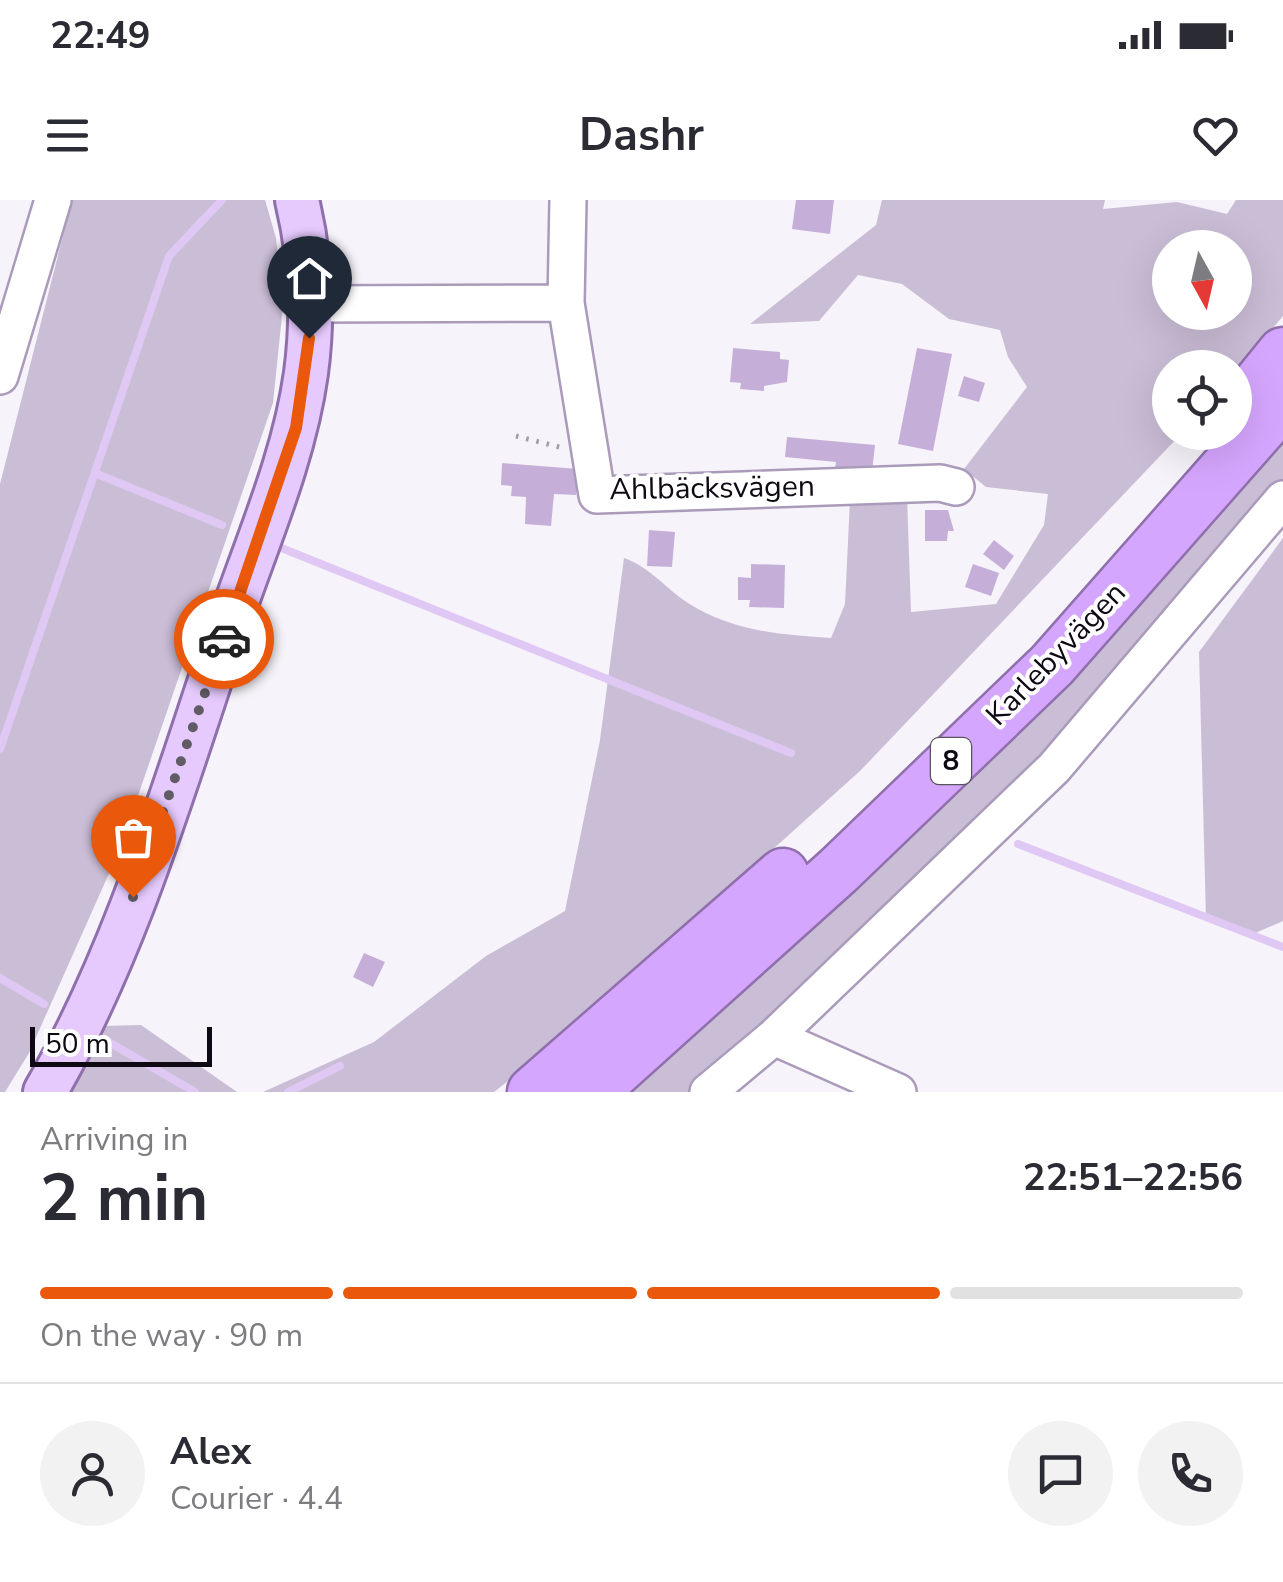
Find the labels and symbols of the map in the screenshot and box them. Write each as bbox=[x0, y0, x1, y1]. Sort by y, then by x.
north arrow bbox=[1152, 230, 1252, 330]
pin bbox=[267, 236, 352, 339]
street label: Ahlbäcksvägen bbox=[609, 466, 815, 510]
street label: Karlebyvägen bbox=[977, 573, 1135, 735]
courier bbox=[174, 589, 274, 689]
road number: 8 bbox=[931, 738, 971, 784]
pin bbox=[91, 795, 176, 898]
scale bar bbox=[30, 1022, 212, 1066]

